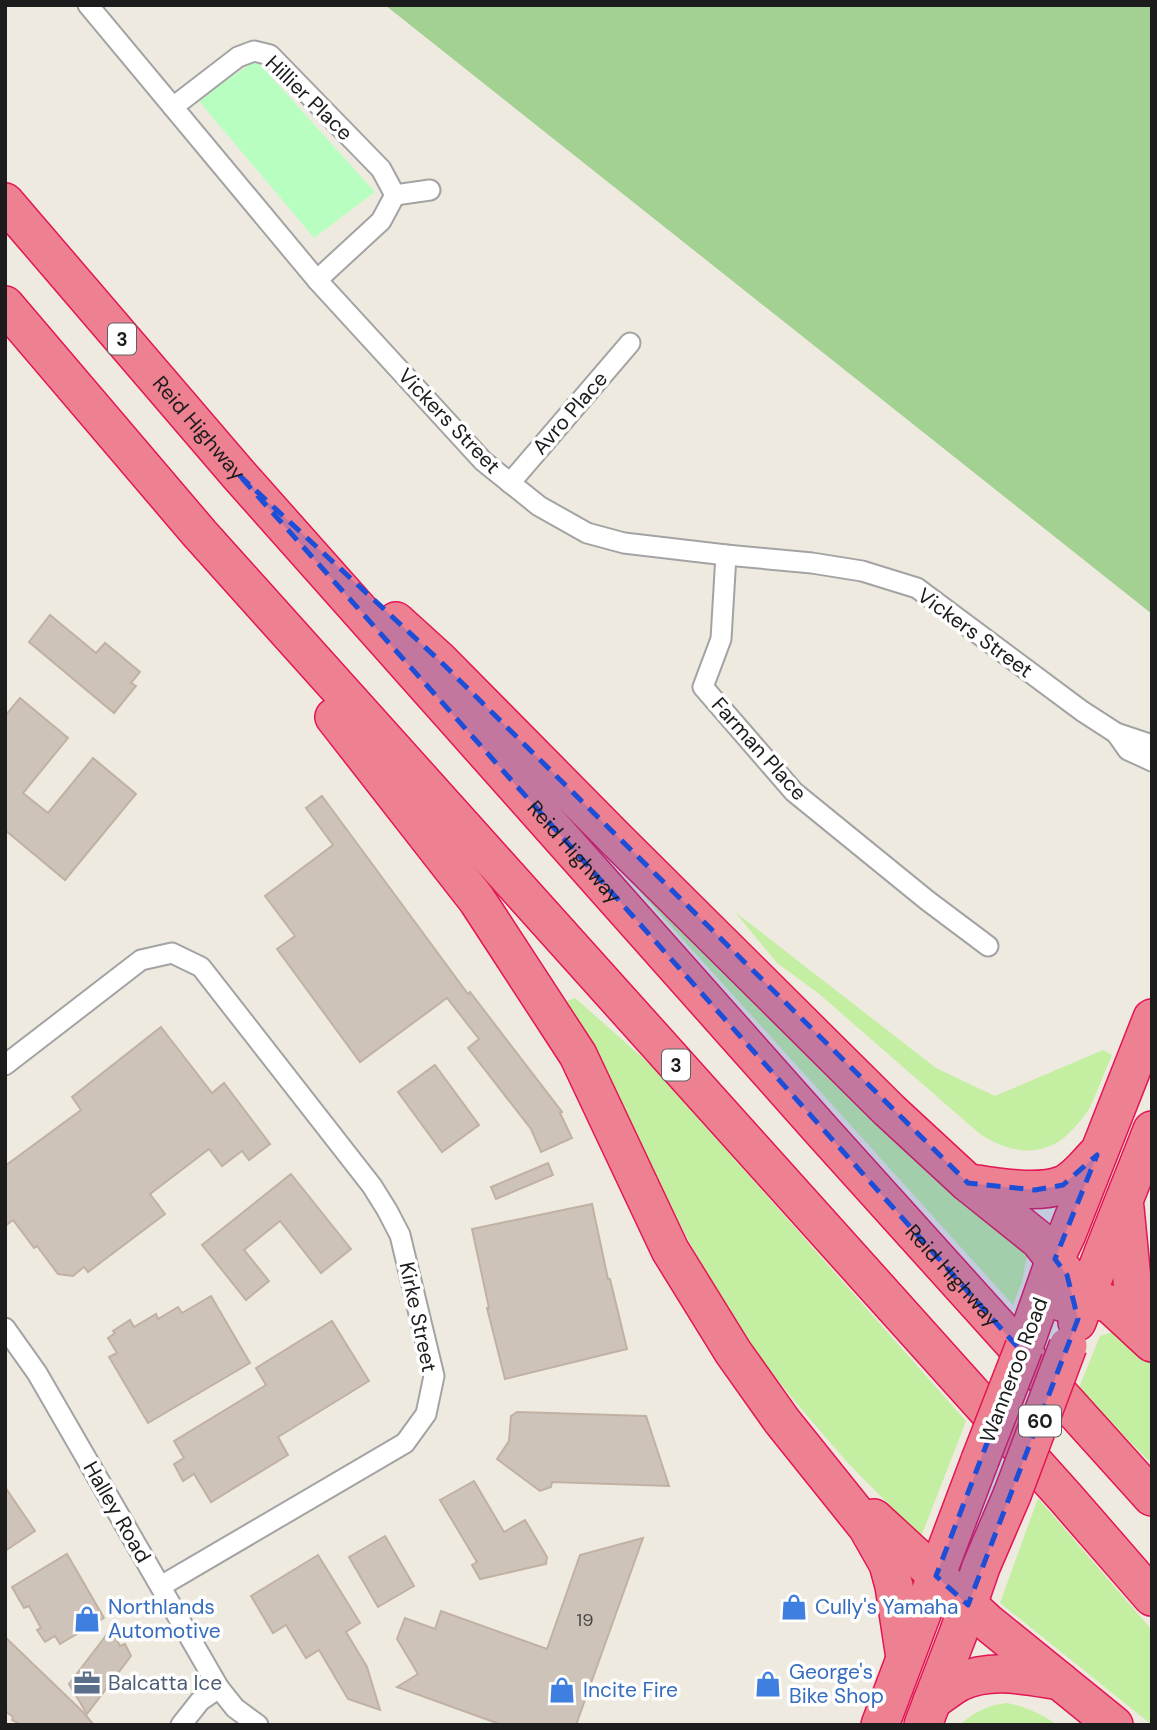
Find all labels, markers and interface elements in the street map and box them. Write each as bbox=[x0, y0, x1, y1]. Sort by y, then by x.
street label: Hillier Place bbox=[259, 49, 359, 147]
road number: 3 bbox=[108, 324, 136, 354]
street label: Vickers Street bbox=[392, 362, 506, 480]
street label: Avro Place bbox=[526, 365, 614, 461]
street label: Reid Highway bbox=[146, 370, 252, 487]
street label: Vickers Street bbox=[912, 582, 1038, 684]
street label: Farman Place bbox=[705, 691, 813, 807]
street label: Reid Highway bbox=[521, 794, 628, 910]
road number: 3 bbox=[662, 1050, 690, 1080]
street label: Reid Highway bbox=[899, 1218, 1006, 1333]
street label: Kirke Street bbox=[393, 1259, 443, 1375]
street label: Wanneroo Road bbox=[973, 1293, 1055, 1447]
road number: 60 bbox=[1019, 1406, 1061, 1436]
street label: Halley Road bbox=[77, 1456, 157, 1568]
shop icon: Cully's Yamaha bbox=[779, 1592, 809, 1622]
place label: Northlands Automotive bbox=[108, 1593, 221, 1645]
place label: Cully's Yamaha bbox=[815, 1593, 958, 1621]
shop icon: Northlands Automotive bbox=[72, 1604, 102, 1634]
house number: 19 bbox=[577, 1608, 593, 1632]
place label: George's Bike Shop bbox=[789, 1658, 884, 1710]
office icon: Balcatta Ice bbox=[72, 1668, 102, 1698]
place label: Balcatta Ice bbox=[108, 1669, 222, 1697]
shop icon: George's Bike Shop bbox=[753, 1669, 783, 1699]
shop icon: Incite Fire bbox=[547, 1675, 577, 1705]
place label: Incite Fire bbox=[583, 1676, 678, 1704]

